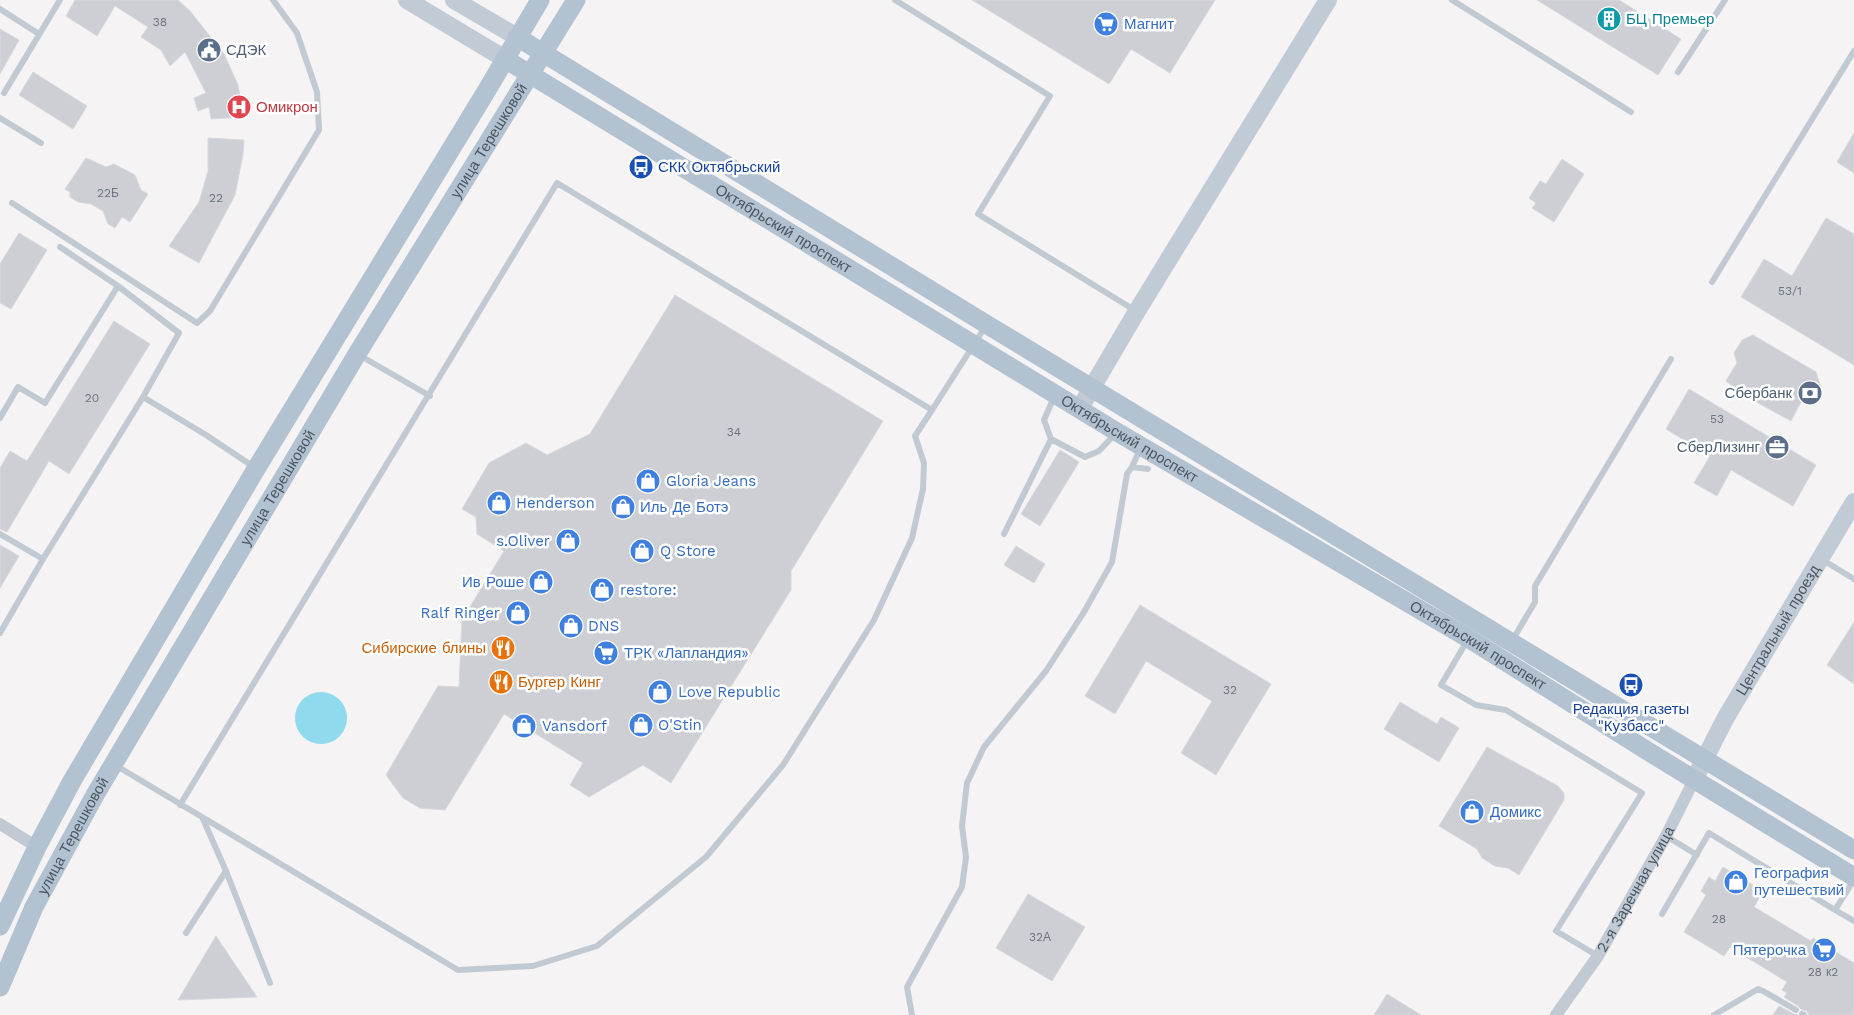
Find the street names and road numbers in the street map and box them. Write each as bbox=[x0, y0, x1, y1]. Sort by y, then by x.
street label: улица Терешковой bbox=[447, 80, 531, 202]
street label: Октябрьский проспект bbox=[712, 180, 855, 277]
street label: Октябрьский проспект bbox=[1058, 391, 1201, 487]
street label: улица Терешковой bbox=[236, 427, 319, 549]
street label: Центральный проезд bbox=[1732, 561, 1824, 698]
street label: Октябрьский проспект bbox=[1407, 597, 1550, 694]
street label: улица Терешковой bbox=[33, 774, 113, 898]
street label: 2-я Заречная улица bbox=[1593, 823, 1679, 956]

